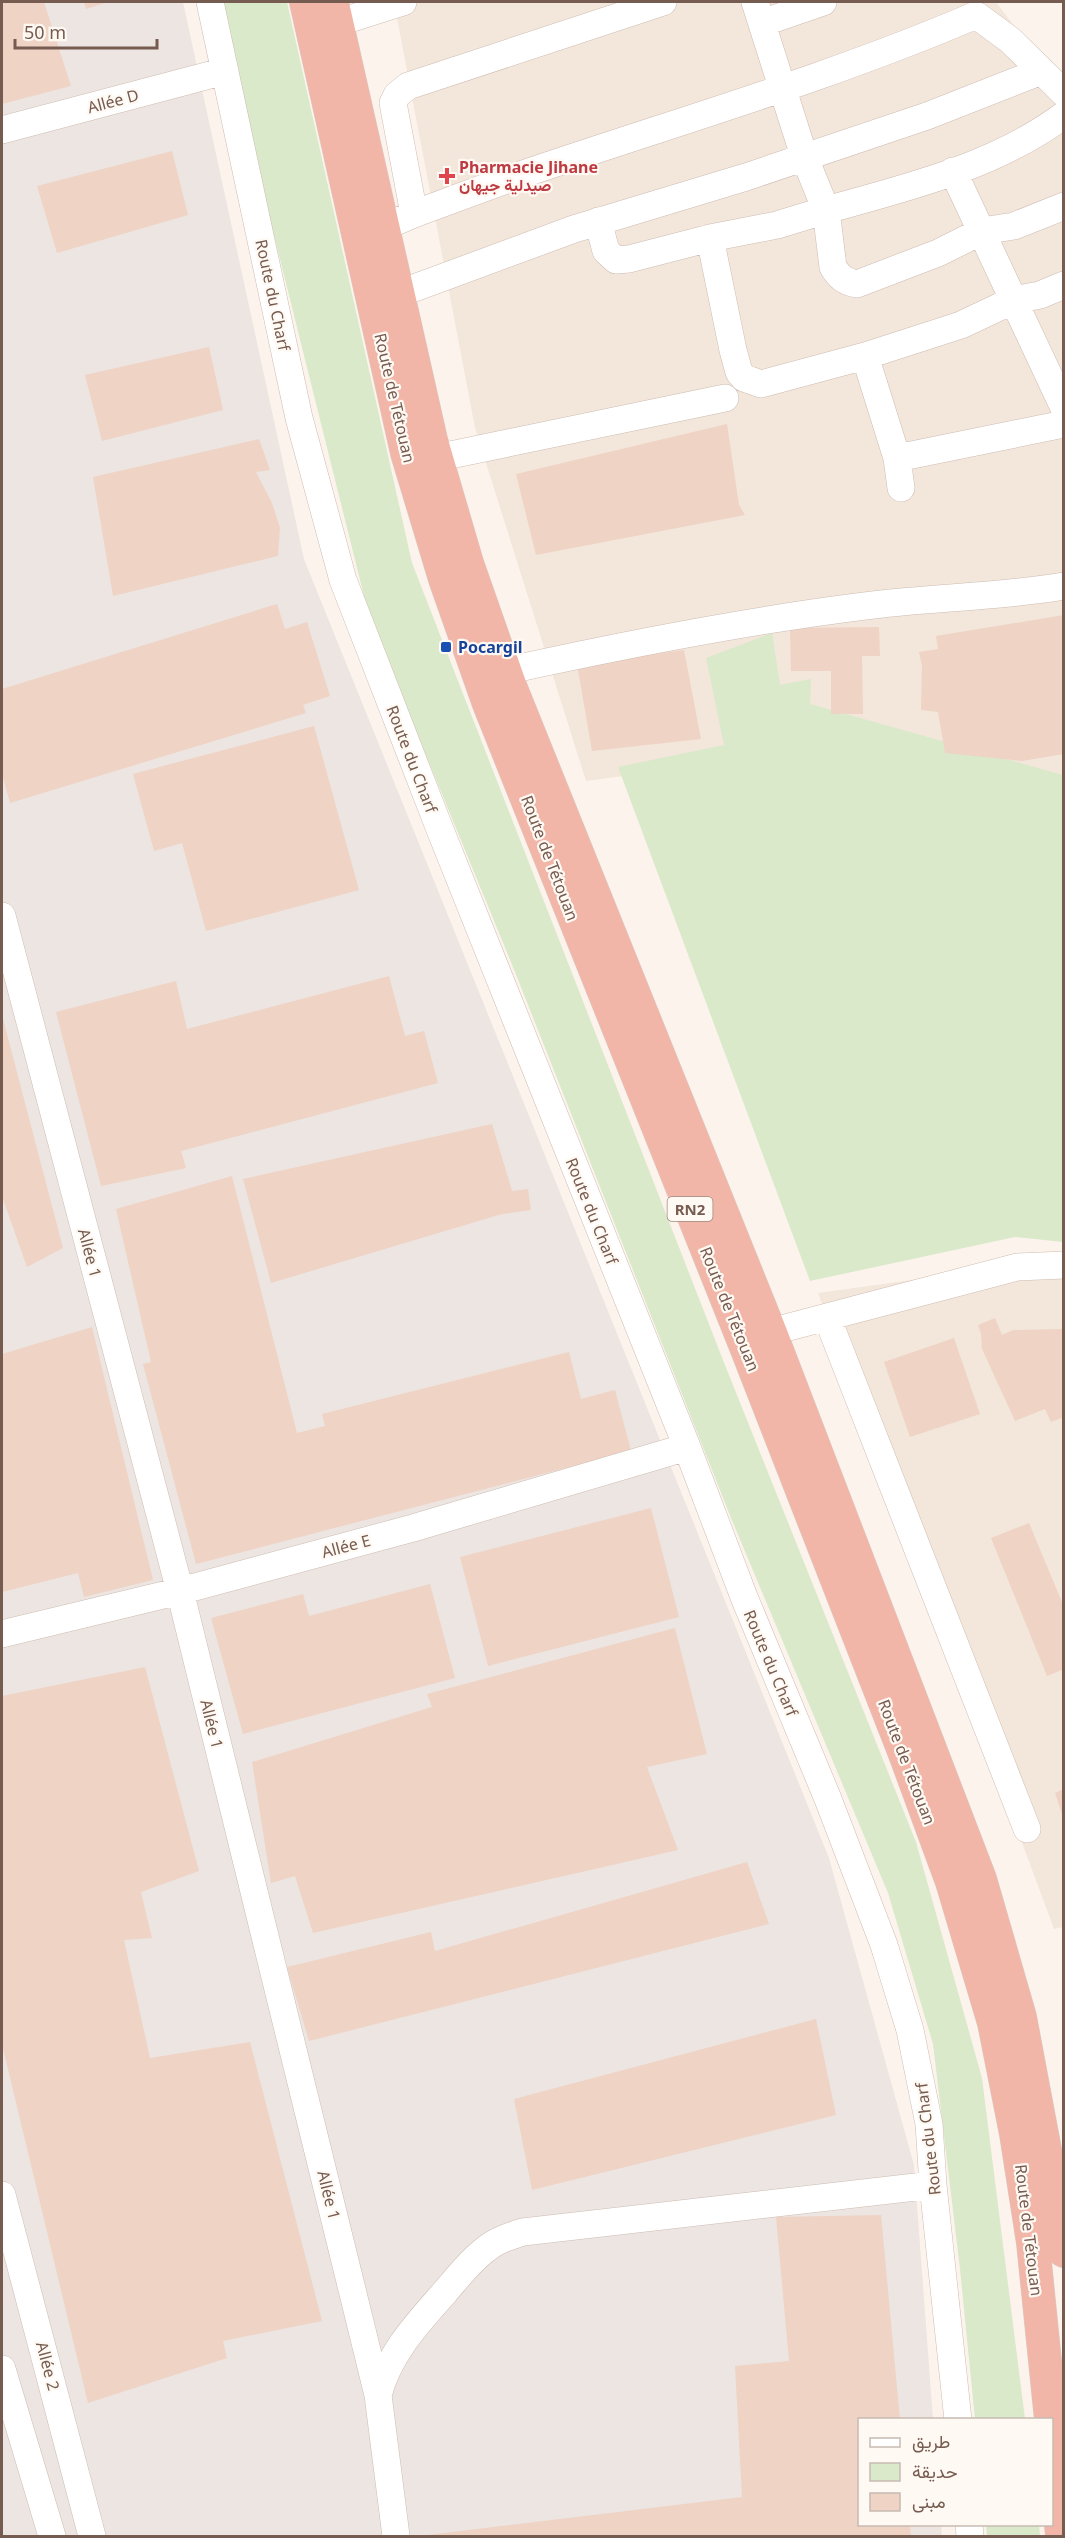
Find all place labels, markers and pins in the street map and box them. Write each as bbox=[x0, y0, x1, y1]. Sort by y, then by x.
place label: Pharmacie Jihane صيدلية جيهان bbox=[459, 156, 598, 196]
marker: Pharmacie Jihane صيدلية جيهان bbox=[440, 169, 454, 183]
place label: Pocargil bbox=[458, 636, 522, 658]
marker: Pocargil bbox=[439, 640, 453, 654]

